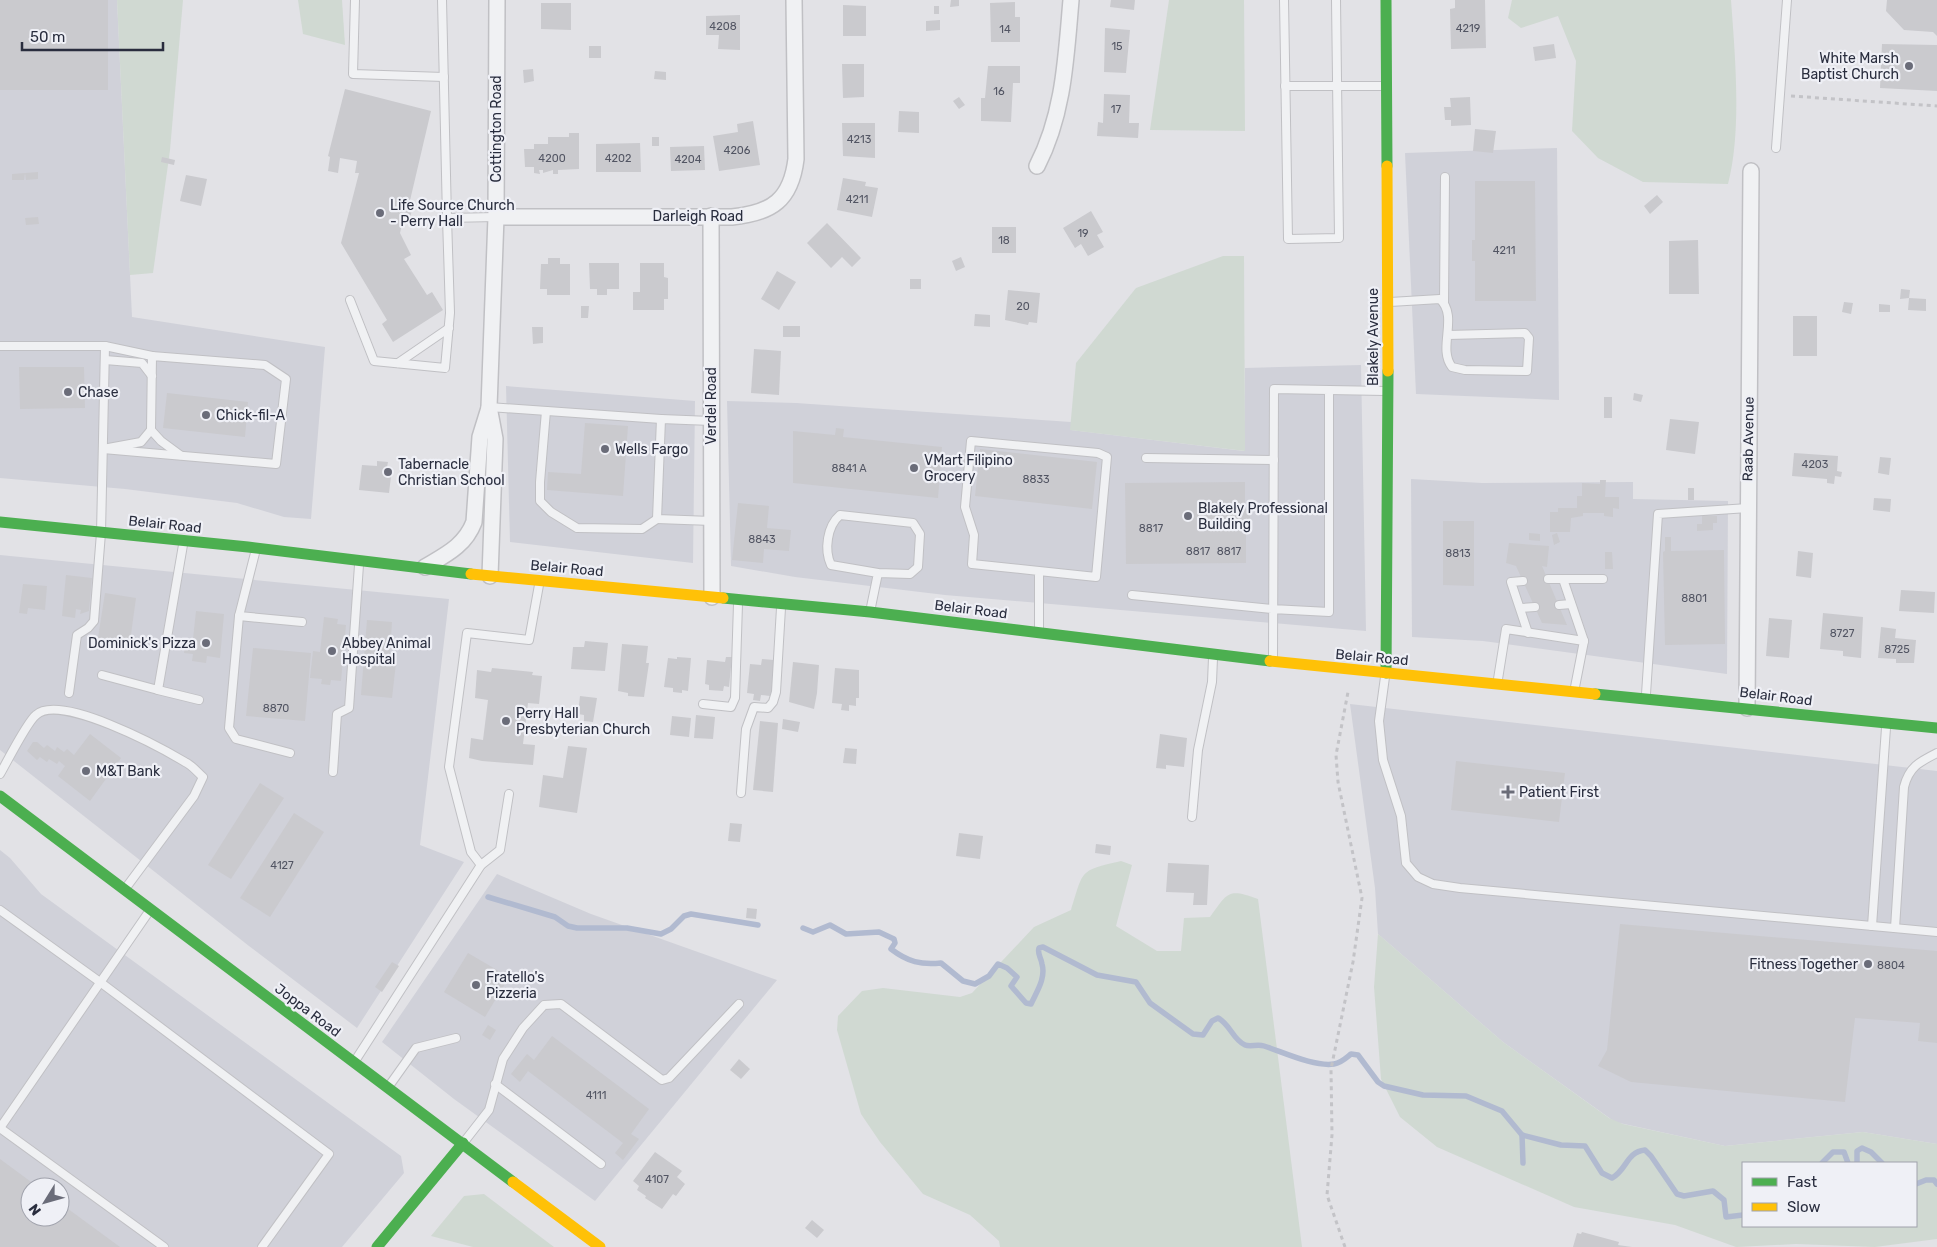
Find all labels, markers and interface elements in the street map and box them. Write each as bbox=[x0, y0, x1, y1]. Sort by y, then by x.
scale bar bbox=[22, 20, 164, 52]
house number: 4208 bbox=[709, 20, 737, 33]
house number: 4219 bbox=[1456, 22, 1480, 35]
house number: 14 bbox=[999, 23, 1011, 36]
text: 50 m bbox=[30, 28, 65, 46]
house number: 15 bbox=[1111, 40, 1123, 53]
place label: White Marsh Baptist Church bbox=[1801, 50, 1899, 83]
marker: White Marsh Baptist Church bbox=[1903, 60, 1915, 72]
street label: Cottington Road bbox=[488, 75, 505, 183]
house number: 16 bbox=[993, 85, 1005, 98]
house number: 17 bbox=[1111, 103, 1122, 116]
house number: 4213 bbox=[847, 133, 872, 146]
house number: 4206 bbox=[724, 144, 751, 157]
house number: 4200 bbox=[538, 152, 566, 165]
house number: 4202 bbox=[605, 152, 631, 165]
house number: 4204 bbox=[674, 153, 702, 166]
house number: 4211 bbox=[846, 193, 868, 206]
place label: Life Source Church - Perry Hall bbox=[390, 197, 515, 230]
marker: Life Source Church - Perry Hall bbox=[374, 207, 386, 219]
street label: Darleigh Road bbox=[653, 208, 743, 225]
house number: 19 bbox=[1077, 227, 1089, 240]
house number: 18 bbox=[998, 234, 1010, 247]
house number: 4211 bbox=[1493, 244, 1515, 257]
street label: Blakely Avenue bbox=[1365, 288, 1382, 386]
house number: 20 bbox=[1016, 300, 1030, 313]
street label: Verdel Road bbox=[703, 367, 720, 445]
place label: Chase bbox=[78, 384, 119, 401]
marker: Chase bbox=[62, 386, 74, 398]
street label: Raab Avenue bbox=[1739, 396, 1758, 482]
place label: Chick-fil-A bbox=[216, 407, 286, 424]
marker: Chick-fil-A bbox=[200, 409, 212, 421]
place label: Wells Fargo bbox=[615, 441, 688, 458]
marker: Wells Fargo bbox=[599, 443, 611, 455]
place label: VMart Filipino Grocery bbox=[924, 452, 1013, 485]
place label: Tabernacle Christian School bbox=[398, 456, 505, 489]
house number: 4203 bbox=[1802, 458, 1829, 471]
house number: 8841 A bbox=[831, 462, 867, 475]
marker: VMart Filipino Grocery bbox=[908, 462, 920, 474]
marker: Tabernacle Christian School bbox=[382, 466, 394, 478]
house number: 8833 bbox=[1022, 473, 1050, 486]
place label: Blakely Professional Building bbox=[1198, 500, 1328, 533]
marker: Blakely Professional Building bbox=[1182, 510, 1194, 522]
street label: Belair Road bbox=[128, 512, 202, 537]
house number: 8817 bbox=[1139, 522, 1164, 535]
house number: 8843 bbox=[748, 533, 776, 546]
house number: 8817 bbox=[1186, 545, 1211, 558]
house number: 8817 bbox=[1217, 545, 1242, 558]
house number: 8813 bbox=[1445, 547, 1471, 560]
street label: Belair Road bbox=[530, 557, 604, 580]
house number: 8801 bbox=[1681, 592, 1707, 605]
street label: Belair Road bbox=[934, 597, 1008, 622]
house number: 8727 bbox=[1830, 627, 1855, 640]
place label: Dominick's Pizza bbox=[88, 635, 196, 652]
place label: Abbey Animal Hospital bbox=[342, 635, 431, 668]
marker: Dominick's Pizza bbox=[200, 637, 212, 649]
house number: 8725 bbox=[1884, 643, 1910, 656]
marker: Abbey Animal Hospital bbox=[326, 645, 338, 657]
street label: Belair Road bbox=[1335, 646, 1409, 669]
street label: Belair Road bbox=[1739, 684, 1813, 709]
house number: 8870 bbox=[263, 702, 289, 715]
place label: Perry Hall Presbyterian Church bbox=[516, 705, 650, 738]
marker: Perry Hall Presbyterian Church bbox=[500, 715, 512, 727]
place label: M&T Bank bbox=[96, 763, 161, 780]
marker: M&T Bank bbox=[80, 765, 92, 777]
place label: Patient First bbox=[1519, 784, 1600, 801]
marker: Patient First bbox=[1501, 785, 1515, 799]
house number: 4127 bbox=[270, 859, 294, 872]
place label: Fitness Together bbox=[1749, 956, 1859, 973]
marker: Fitness Together bbox=[1862, 958, 1874, 970]
house number: 8804 bbox=[1877, 959, 1905, 972]
place label: Fratello's Pizzeria bbox=[486, 969, 544, 1002]
marker: Fratello's Pizzeria bbox=[470, 979, 482, 991]
street label: Joppa Road bbox=[271, 980, 344, 1041]
house number: 4111 bbox=[586, 1089, 606, 1102]
legend bbox=[1742, 1162, 1917, 1227]
house number: 4107 bbox=[645, 1173, 669, 1186]
text: Fast bbox=[1787, 1173, 1817, 1191]
north arrow bbox=[20, 1177, 70, 1227]
text: Slow bbox=[1787, 1198, 1820, 1216]
text: N bbox=[25, 1200, 45, 1219]

